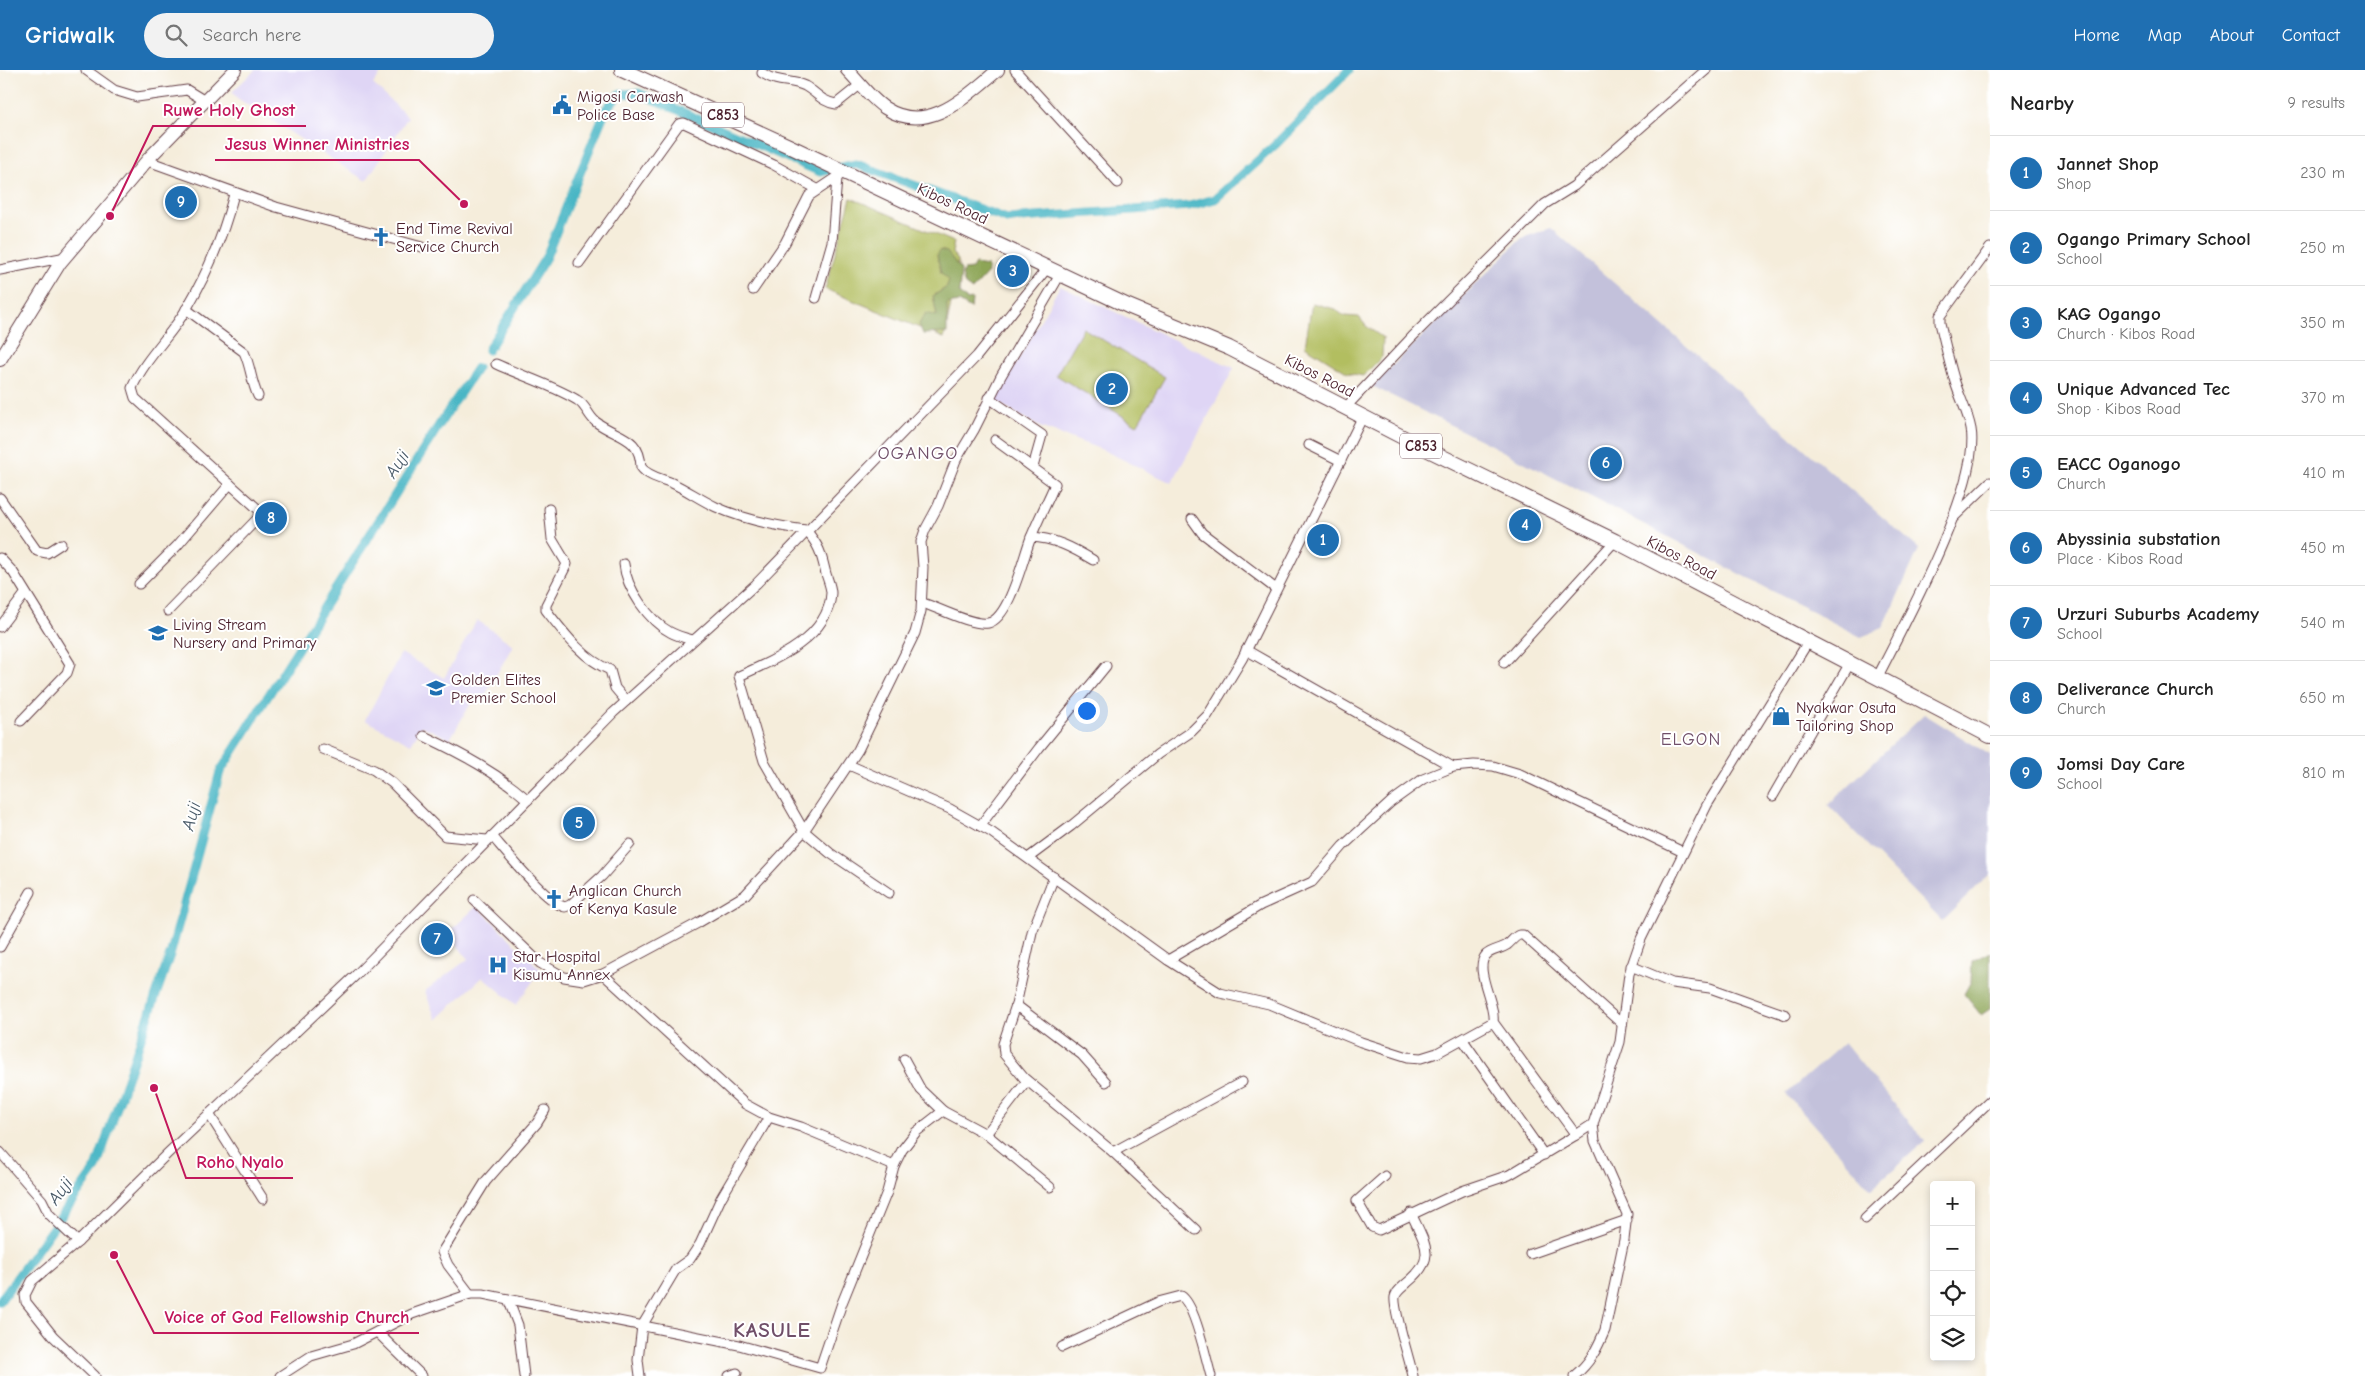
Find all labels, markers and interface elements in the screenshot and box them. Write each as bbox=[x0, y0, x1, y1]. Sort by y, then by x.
search box bbox=[144, 13, 494, 58]
text: Gridwalk bbox=[25, 21, 114, 49]
icon: search bbox=[162, 21, 190, 49]
text: Search here bbox=[202, 24, 301, 46]
text: Home bbox=[2073, 25, 2120, 46]
text: Map bbox=[2148, 25, 2182, 46]
text: About bbox=[2210, 25, 2254, 46]
text: Contact bbox=[2282, 25, 2340, 46]
place label: Migosi Carwash Police Base bbox=[577, 88, 684, 124]
text: Nearby bbox=[2010, 91, 2074, 115]
callout: Ruwe Holy Ghost bbox=[153, 93, 306, 126]
public building icon: Migosi Carwash Police Base bbox=[551, 94, 573, 116]
text: 9 results bbox=[2288, 94, 2345, 112]
text: Ruwe Holy Ghost bbox=[163, 100, 296, 121]
road number: C853 bbox=[702, 102, 744, 128]
callout: Jesus Winner Ministries bbox=[215, 127, 419, 160]
text: Jesus Winner Ministries bbox=[225, 134, 410, 155]
text: Jannet Shop bbox=[2057, 153, 2159, 175]
text: 1 bbox=[2023, 164, 2029, 182]
text: 230 m bbox=[2300, 164, 2345, 182]
text: Shop bbox=[2057, 175, 2091, 193]
street label: Kibos Road bbox=[914, 180, 991, 228]
pin: 9 bbox=[165, 183, 197, 221]
place label: End Time Revival Service Church bbox=[396, 220, 513, 256]
church icon: End Time Revival Service Church bbox=[370, 226, 392, 248]
text: Ogango Primary School bbox=[2057, 228, 2251, 250]
text: 2 bbox=[2022, 239, 2030, 257]
text: 250 m bbox=[2300, 239, 2345, 257]
text: School bbox=[2057, 250, 2103, 268]
pin: 3 bbox=[997, 252, 1029, 290]
text: KAG Ogango bbox=[2057, 303, 2161, 325]
text: 3 bbox=[2022, 314, 2030, 332]
text: 350 m bbox=[2300, 314, 2345, 332]
text: Church · Kibos Road bbox=[2057, 325, 2195, 343]
street label: Kibos Road bbox=[1282, 351, 1358, 401]
pin: 2 bbox=[1096, 370, 1128, 408]
text: Unique Advanced Tec bbox=[2057, 378, 2230, 400]
text: 4 bbox=[2022, 389, 2030, 407]
text: 370 m bbox=[2301, 389, 2345, 407]
text: Shop · Kibos Road bbox=[2057, 400, 2181, 418]
road number: C853 bbox=[1400, 434, 1442, 458]
district label: OGANGO bbox=[877, 442, 959, 464]
pin: 6 bbox=[1590, 444, 1622, 482]
water label: Auji bbox=[380, 446, 415, 483]
text: EACC Oganogo bbox=[2057, 453, 2181, 475]
text: 5 bbox=[2022, 464, 2030, 482]
text: 410 m bbox=[2303, 464, 2345, 482]
text: Church bbox=[2057, 475, 2106, 493]
pin: 8 bbox=[255, 499, 287, 537]
pin: 4 bbox=[1509, 506, 1541, 544]
pin: 1 bbox=[1307, 521, 1339, 559]
text: Abyssinia substation bbox=[2057, 528, 2221, 550]
street label: Kibos Road bbox=[1644, 532, 1719, 584]
text: 6 bbox=[2022, 539, 2030, 557]
text: 450 m bbox=[2300, 539, 2345, 557]
text: Place · Kibos Road bbox=[2057, 550, 2183, 568]
text: Urzuri Suburbs Academy bbox=[2057, 603, 2259, 625]
text: 7 bbox=[2022, 614, 2030, 632]
text: 540 m bbox=[2300, 614, 2345, 632]
place label: Living Stream Nursery and Primary bbox=[173, 616, 317, 652]
school or university icon: Living Stream Nursery and Primary bbox=[147, 622, 169, 644]
text: School bbox=[2057, 625, 2103, 643]
place label: Golden Elites Premier School bbox=[451, 671, 556, 707]
school or university icon: Golden Elites Premier School bbox=[425, 677, 447, 699]
text: Deliverance Church bbox=[2057, 678, 2214, 700]
text: 8 bbox=[2022, 689, 2030, 707]
text: 650 m bbox=[2299, 689, 2345, 707]
your location bbox=[1074, 698, 1100, 724]
place label: Nyakwar Osuta Tailoring Shop bbox=[1796, 699, 1896, 735]
text: Church bbox=[2057, 700, 2106, 718]
shop icon: Nyakwar Osuta Tailoring Shop bbox=[1770, 705, 1792, 727]
district label: ELGON bbox=[1661, 729, 1721, 750]
text: Jomsi Day Care bbox=[2057, 753, 2185, 775]
text: 9 bbox=[2022, 764, 2030, 782]
text: 810 m bbox=[2302, 764, 2345, 782]
text: School bbox=[2057, 775, 2103, 793]
water label: Auji bbox=[177, 799, 206, 834]
pin: 5 bbox=[563, 804, 595, 842]
place label: Anglican Church of Kenya Kasule bbox=[569, 882, 682, 918]
church icon: Anglican Church of Kenya Kasule bbox=[543, 888, 565, 910]
pin: 7 bbox=[421, 920, 453, 958]
place label: Star Hospital Kisumu Annex bbox=[513, 948, 610, 984]
hospital icon: Star Hospital Kisumu Annex bbox=[487, 954, 509, 976]
callout: Roho Nyalo bbox=[186, 1145, 293, 1178]
text: Roho Nyalo bbox=[196, 1152, 284, 1173]
water label: Auji bbox=[43, 1173, 78, 1210]
map controls bbox=[1930, 1181, 1975, 1361]
button: + bbox=[1930, 1181, 1975, 1226]
button: − bbox=[1930, 1226, 1975, 1271]
button: locate bbox=[1930, 1271, 1975, 1316]
callout: Voice of God Fellowship Church bbox=[154, 1300, 419, 1333]
text: Voice of God Fellowship Church bbox=[164, 1307, 410, 1328]
button: layers bbox=[1930, 1316, 1975, 1361]
district label: KASULE bbox=[733, 1318, 811, 1342]

